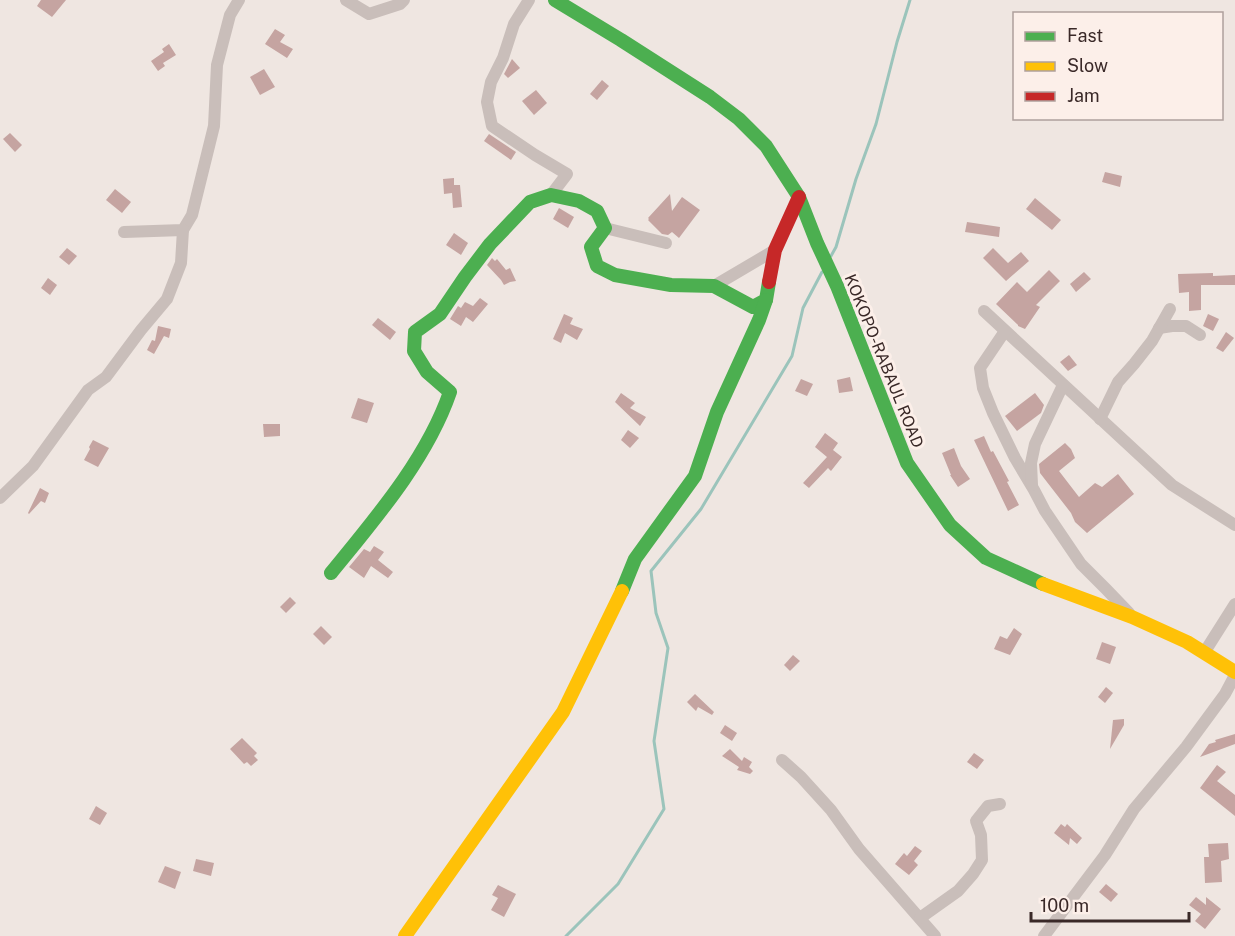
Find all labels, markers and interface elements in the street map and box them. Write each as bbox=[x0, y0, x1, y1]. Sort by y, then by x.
legend bbox=[1013, 12, 1223, 120]
text: Fast bbox=[1067, 25, 1103, 46]
text: Slow bbox=[1067, 55, 1108, 76]
text: Jam bbox=[1067, 85, 1100, 106]
street label: KOKOPO-RABAUL ROAD bbox=[840, 271, 928, 451]
scale bar bbox=[1031, 885, 1188, 923]
text: 100 m bbox=[1040, 895, 1089, 916]

